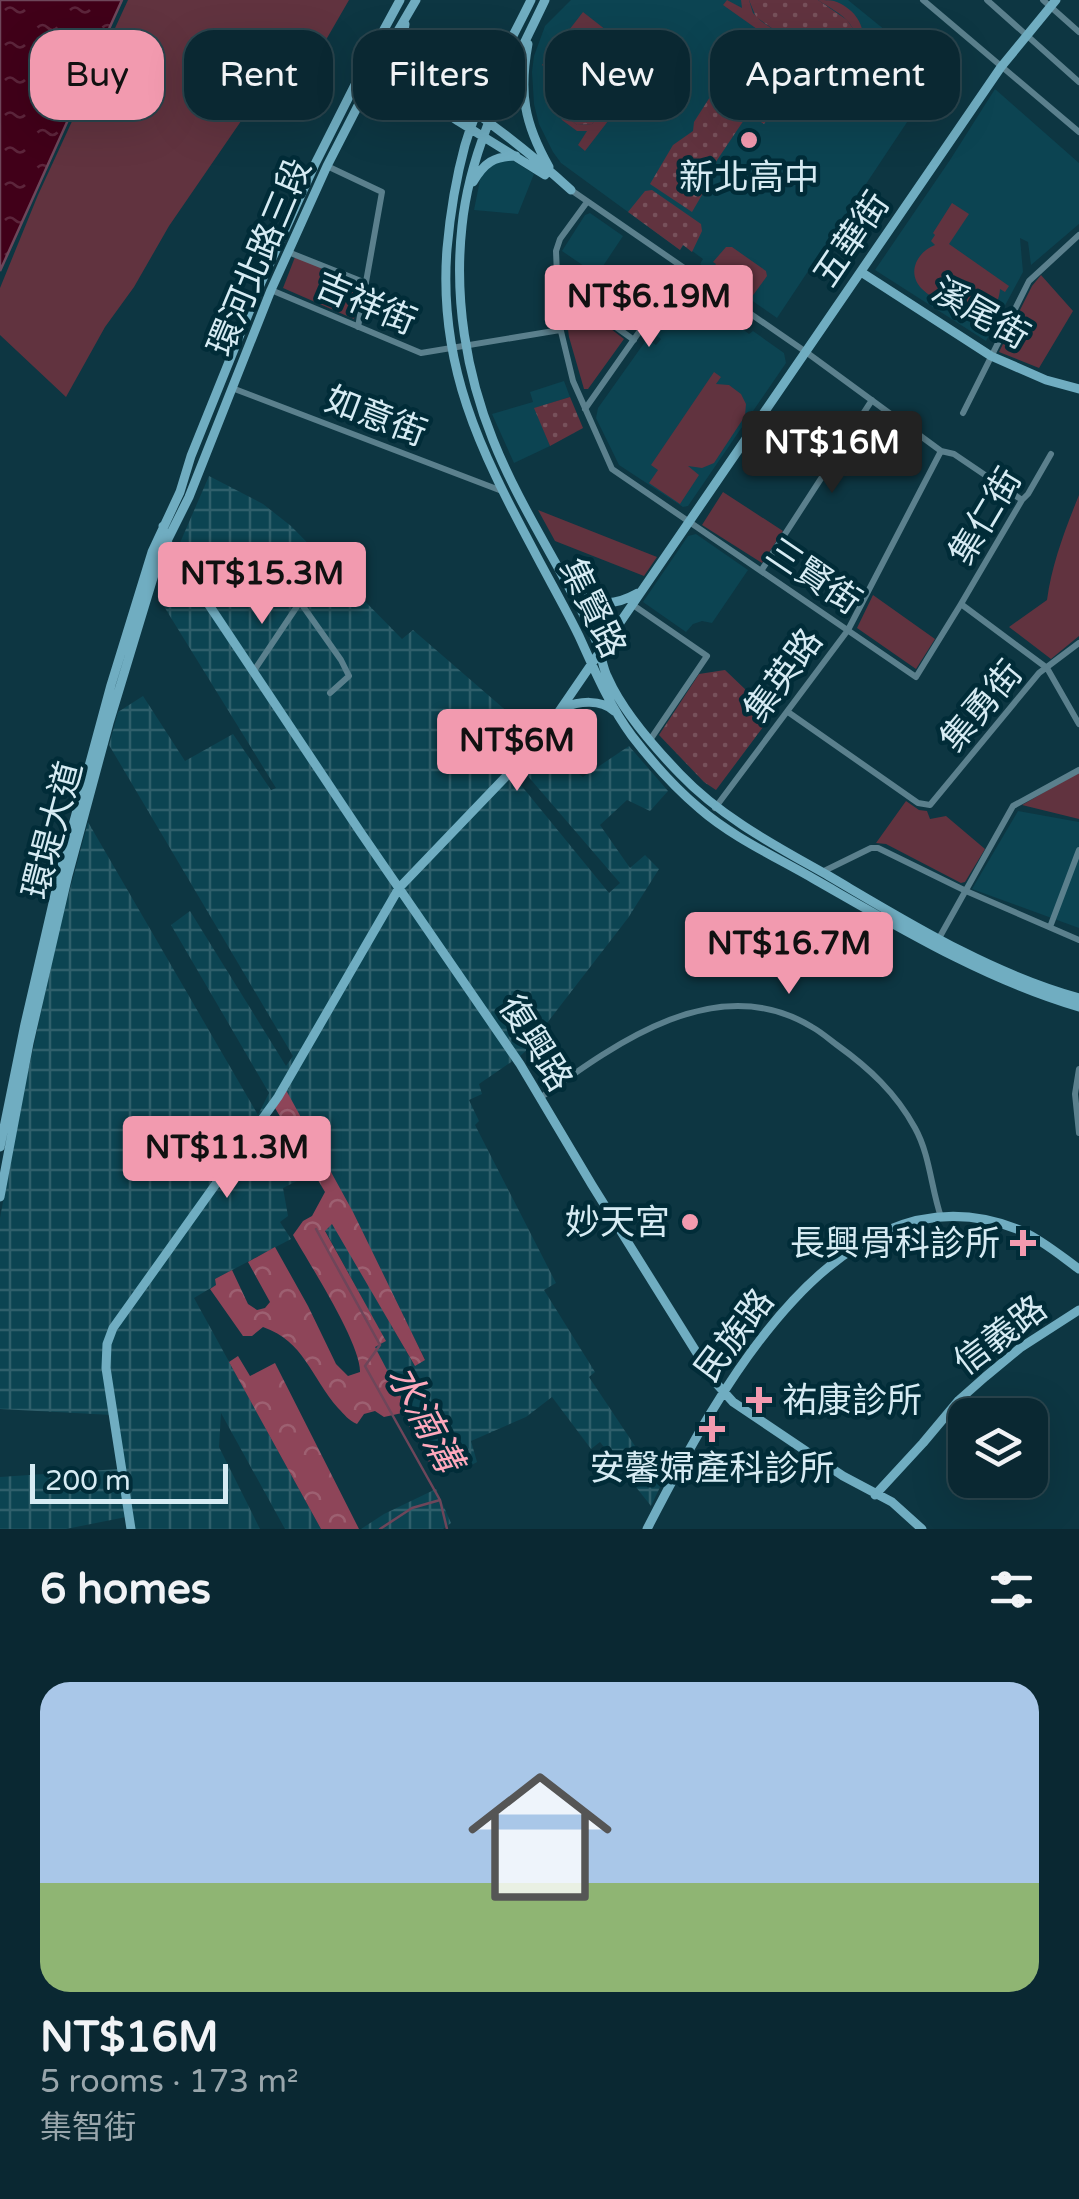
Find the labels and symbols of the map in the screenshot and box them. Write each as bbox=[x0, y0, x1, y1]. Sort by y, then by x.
marker: 新北高中 bbox=[738, 129, 760, 151]
street label: 環河北路三段 bbox=[200, 153, 320, 362]
place label: 新北高中 bbox=[679, 157, 819, 199]
street label: 五華街 bbox=[805, 184, 899, 295]
street label: 吉祥街 bbox=[309, 264, 422, 344]
pin: NT$6.19M bbox=[546, 265, 752, 350]
street label: 溪尾街 bbox=[925, 269, 1036, 358]
street label: 如意街 bbox=[319, 379, 432, 455]
pin: NT$16M bbox=[751, 411, 913, 496]
street label: 集仁街 bbox=[941, 461, 1031, 572]
street label: 三賢街 bbox=[758, 530, 869, 624]
pin: NT$15.3M bbox=[159, 542, 365, 627]
street label: 集賢路 bbox=[550, 552, 634, 665]
street label: 集英路 bbox=[736, 621, 832, 730]
street label: 集勇街 bbox=[932, 653, 1032, 760]
pin: NT$6M bbox=[447, 709, 587, 794]
street label: 環堤大道 bbox=[15, 757, 91, 903]
pin: NT$16.7M bbox=[686, 912, 892, 997]
street label: 復興路 bbox=[490, 988, 581, 1099]
pin: NT$11.3M bbox=[124, 1116, 330, 1201]
place label: 妙天宮 bbox=[565, 1202, 670, 1244]
marker: 妙天宮 bbox=[679, 1211, 701, 1233]
place label: 長興骨科診所 bbox=[790, 1223, 1000, 1265]
marker: 長興骨科診所 bbox=[1010, 1230, 1036, 1256]
street label: 民族路 bbox=[686, 1281, 783, 1390]
street label: 信義路 bbox=[946, 1287, 1055, 1384]
water label: 水湳溝 bbox=[377, 1357, 474, 1484]
place label: 祐康診所 bbox=[782, 1380, 922, 1422]
marker: 祐康診所 bbox=[746, 1387, 772, 1413]
marker: 安馨婦產科診所 bbox=[699, 1416, 725, 1442]
place label: 安馨婦產科診所 bbox=[589, 1448, 835, 1490]
scale bar bbox=[30, 1459, 228, 1504]

